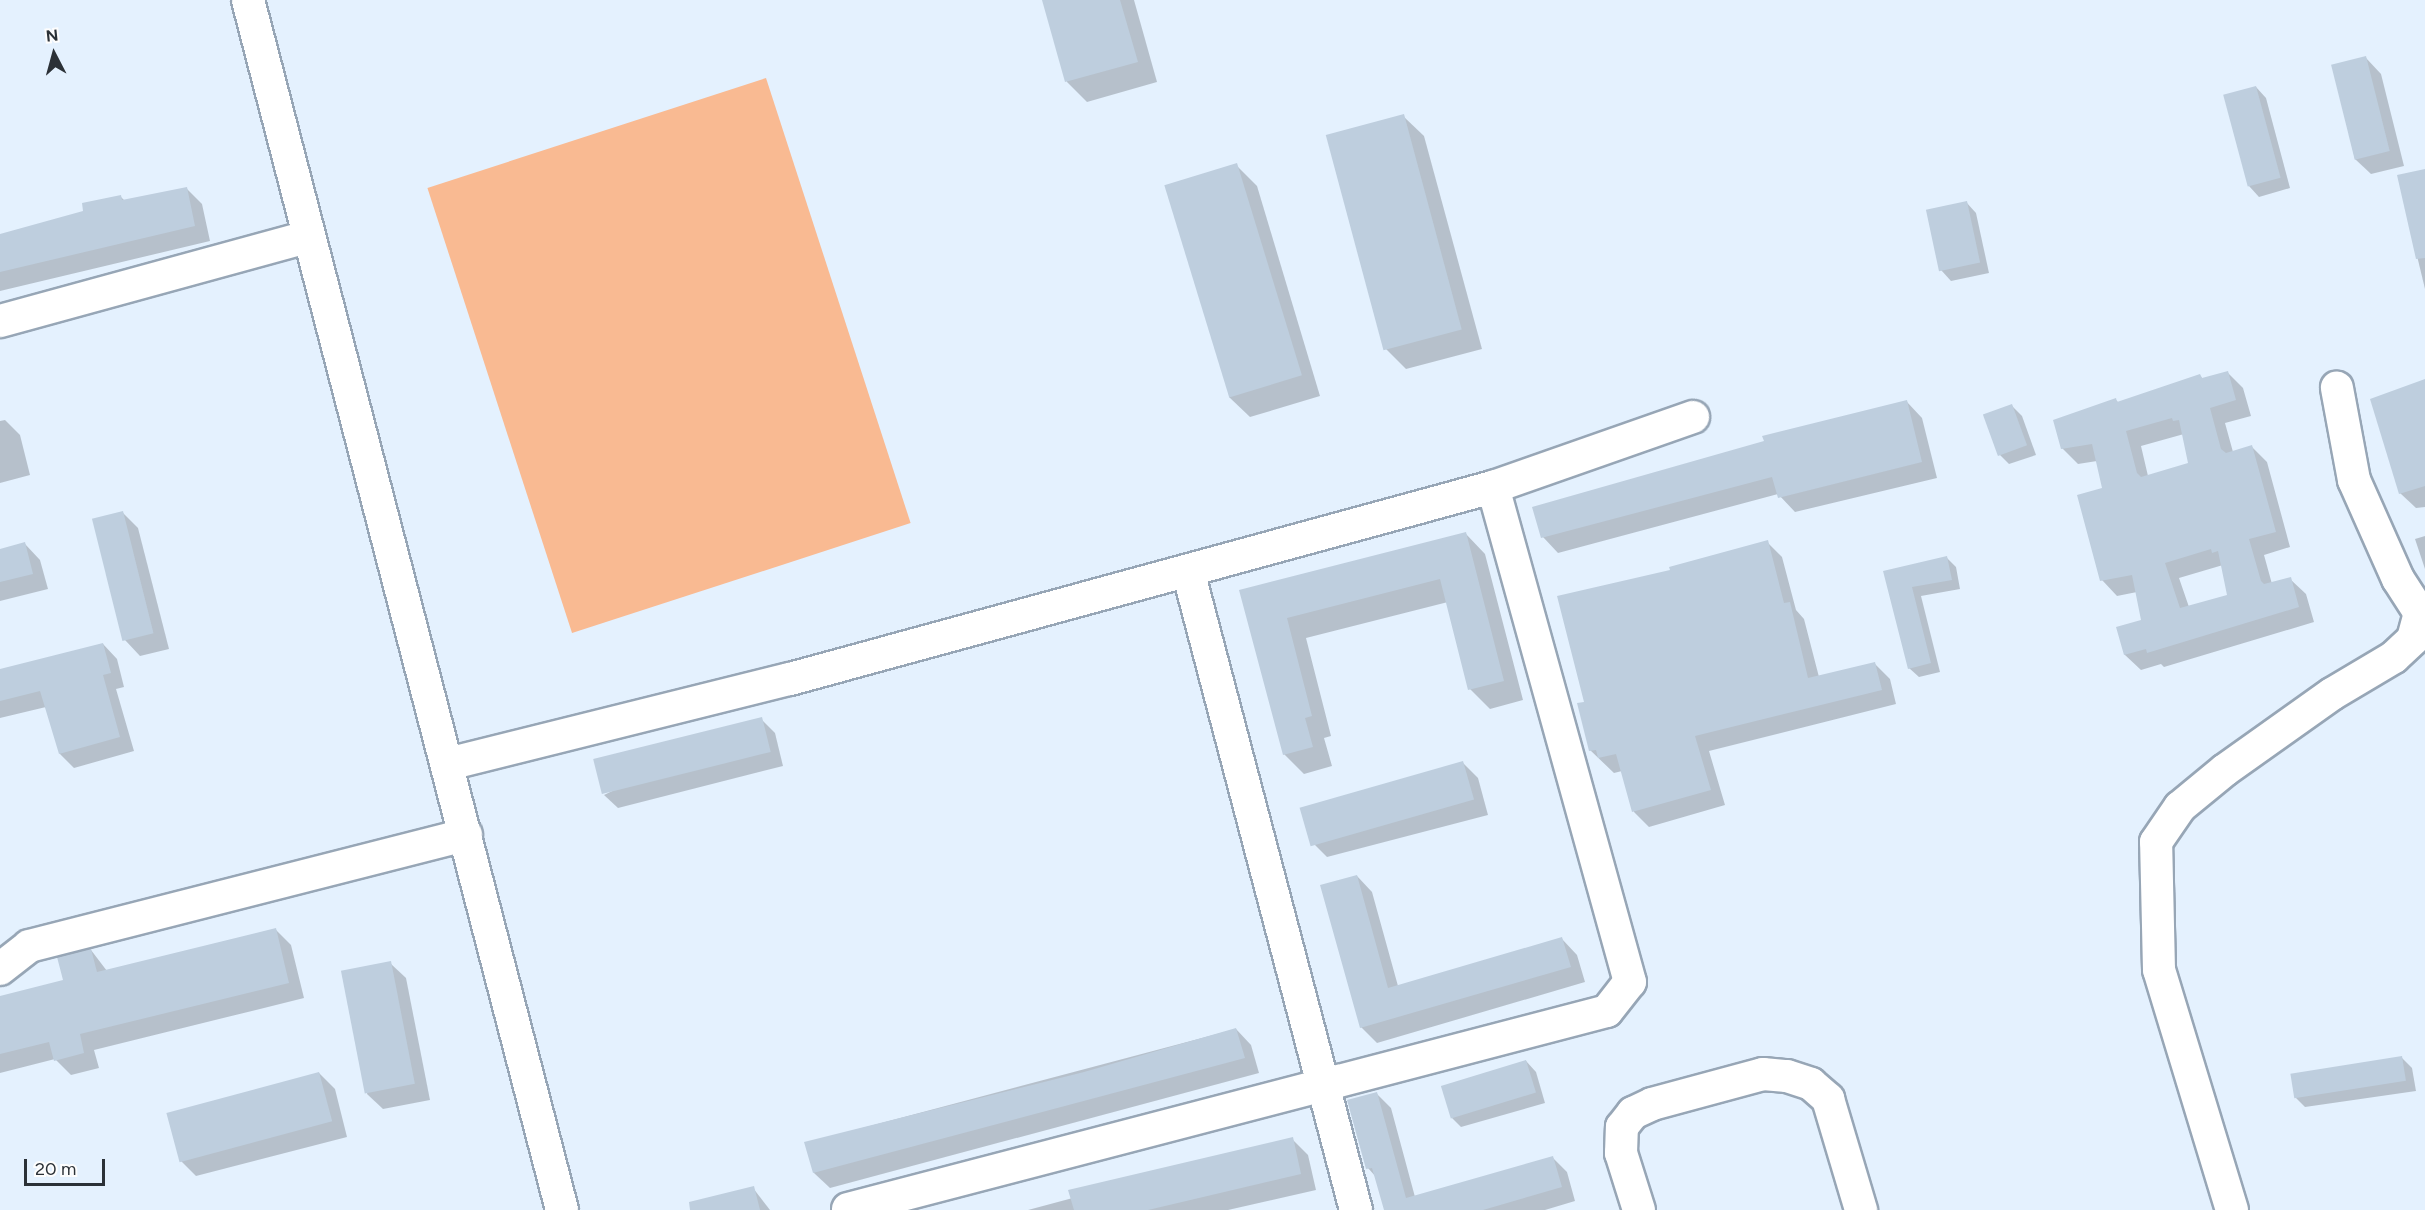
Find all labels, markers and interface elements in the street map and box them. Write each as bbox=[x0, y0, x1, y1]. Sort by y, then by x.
north arrow bbox=[24, 24, 84, 84]
text: N bbox=[45, 26, 59, 46]
scale bar bbox=[27, 1147, 108, 1185]
text: 20 m bbox=[35, 1158, 76, 1180]

